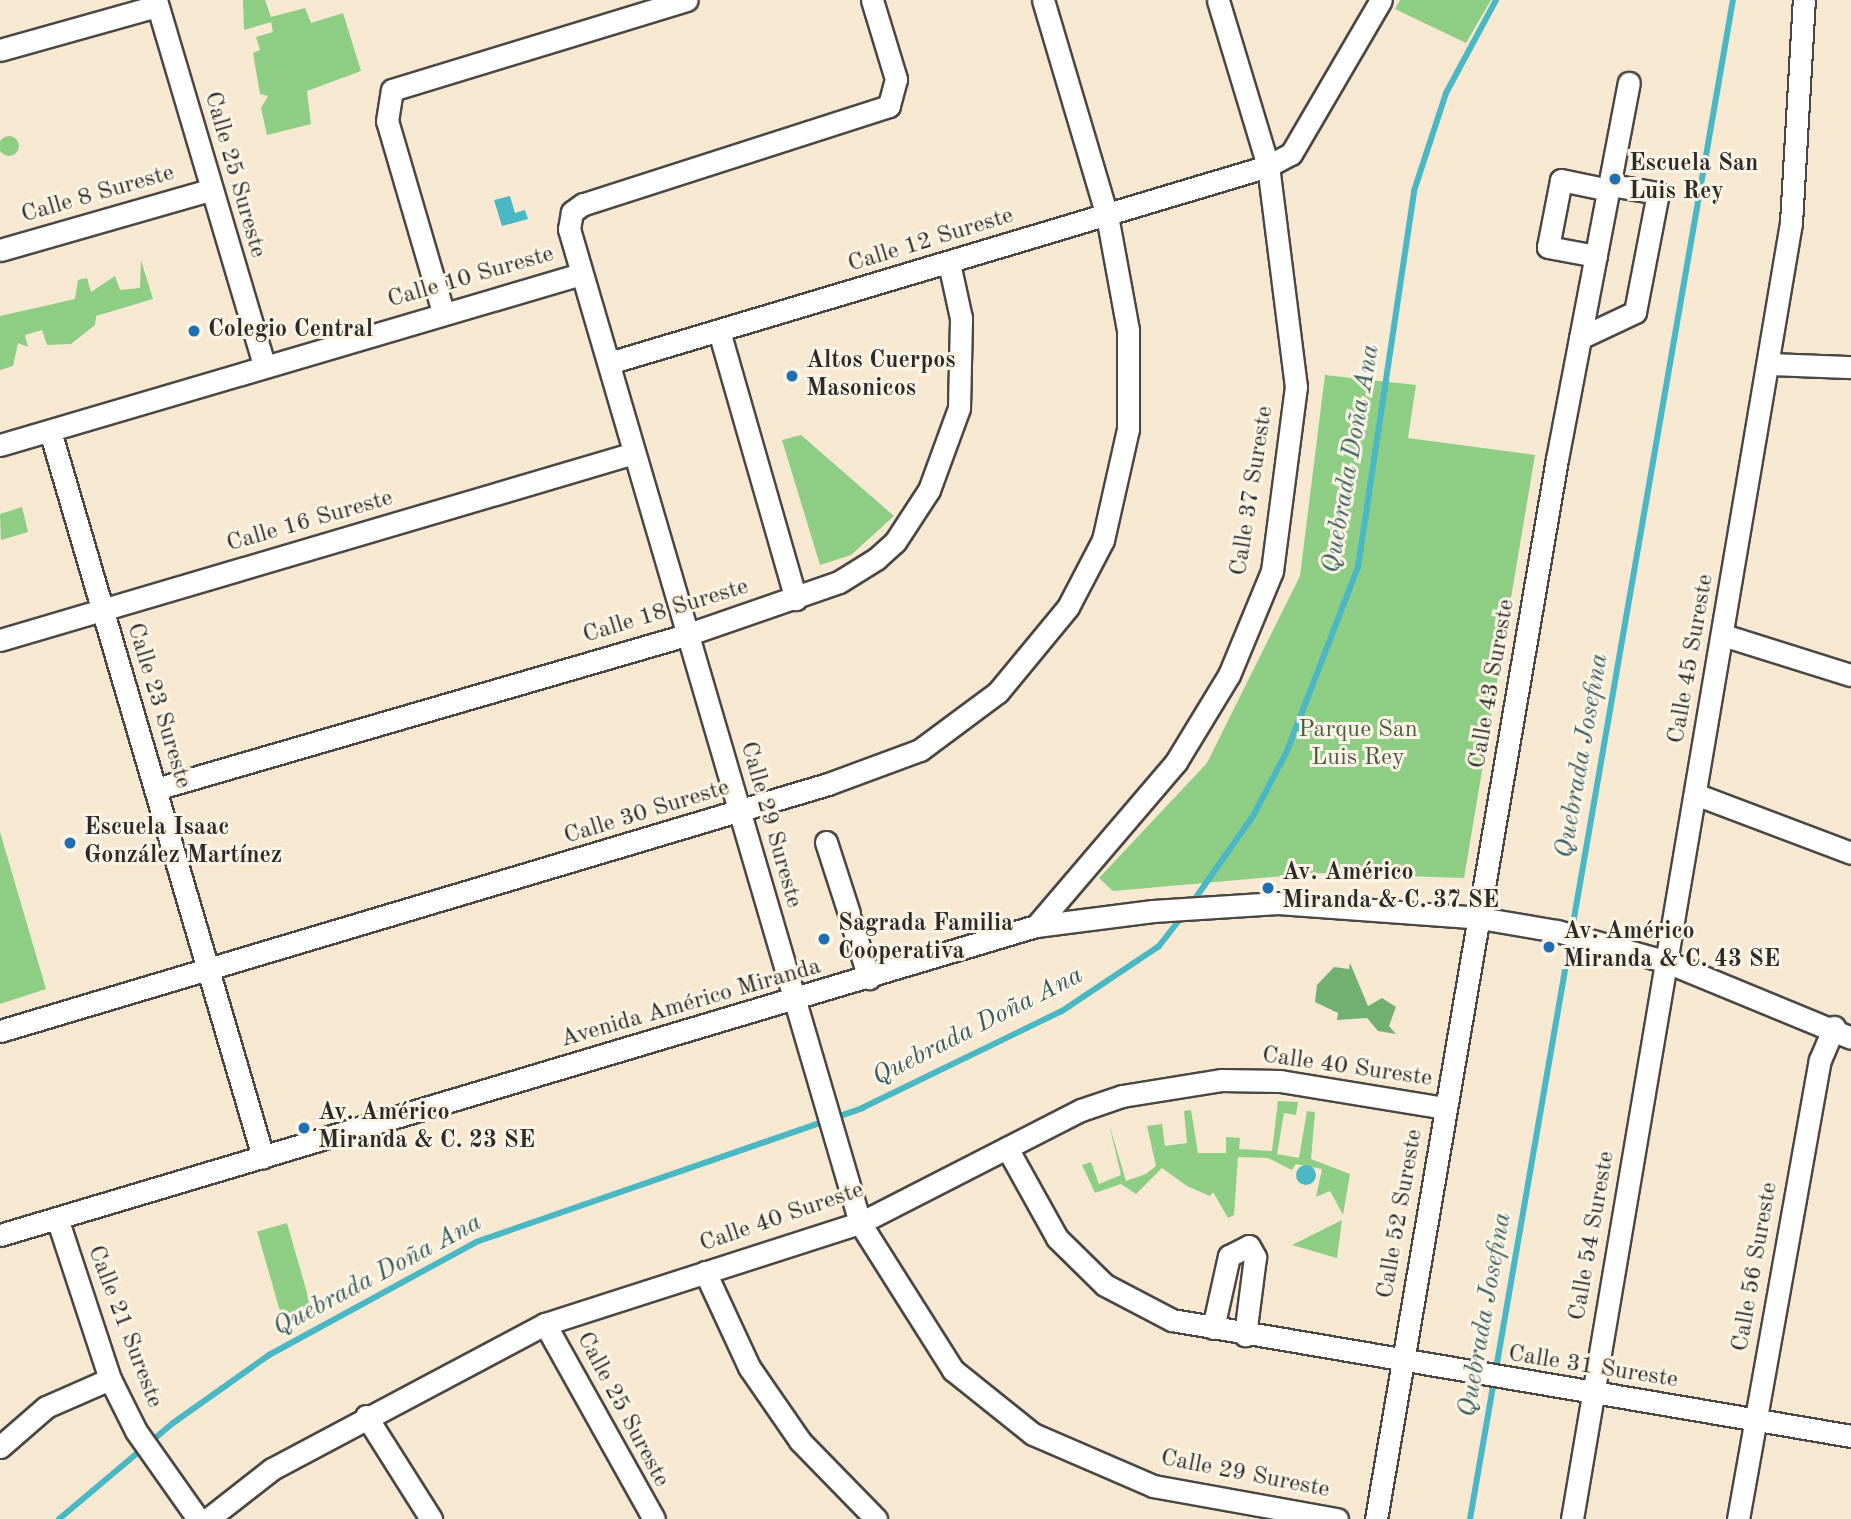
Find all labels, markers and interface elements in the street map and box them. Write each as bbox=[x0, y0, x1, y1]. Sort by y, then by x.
street label: Calle 25 Sureste bbox=[197, 89, 271, 261]
place label: Escuela San Luis Rey bbox=[1629, 151, 1758, 207]
street label: Calle 8 Sureste bbox=[18, 159, 178, 231]
marker: Escuela San Luis Rey bbox=[1607, 171, 1623, 187]
street label: Calle 12 Sureste bbox=[845, 202, 1017, 280]
street label: Calle 10 Sureste bbox=[385, 241, 557, 315]
place label: Colegio Central bbox=[208, 317, 373, 345]
marker: Colegio Central bbox=[186, 323, 202, 339]
water label: Quebrada Doña Ana bbox=[1317, 342, 1387, 576]
place label: Altos Cuerpos Masonicos bbox=[806, 348, 956, 404]
marker: Altos Cuerpos Masonicos bbox=[784, 368, 800, 384]
street label: Calle 37 Sureste bbox=[1225, 404, 1281, 578]
street label: Calle 16 Sureste bbox=[224, 485, 396, 559]
street label: Calle 45 Sureste bbox=[1663, 572, 1721, 746]
street label: Calle 18 Sureste bbox=[580, 573, 752, 651]
street label: Calle 43 Sureste bbox=[1464, 597, 1522, 771]
street label: Calle 23 Sureste bbox=[119, 620, 197, 792]
water label: Quebrada Josefina bbox=[1550, 651, 1616, 861]
park label: Parque San Luis Rey bbox=[1298, 717, 1418, 773]
street label: Calle 29 Sureste bbox=[733, 739, 807, 911]
street label: Calle 30 Sureste bbox=[561, 774, 733, 852]
place label: Escuela Isaac González Martínez bbox=[84, 815, 282, 871]
marker: Escuela Isaac González Martínez bbox=[62, 835, 78, 851]
place label: Av. Américo Miranda & C. 37 SE bbox=[1282, 860, 1499, 916]
marker: Av. Américo Miranda & C. 37 SE bbox=[1260, 880, 1276, 896]
place label: Sagrada Familia Cooperativa bbox=[838, 911, 1013, 967]
place label: Av. Américo Miranda & C. 43 SE bbox=[1563, 919, 1780, 975]
marker: Sagrada Familia Cooperativa bbox=[816, 931, 832, 947]
marker: Av. Américo Miranda & C. 43 SE bbox=[1541, 939, 1557, 955]
street label: Avenida Américo Miranda bbox=[558, 953, 824, 1055]
water label: Quebrada Doña Ana bbox=[868, 960, 1088, 1094]
street label: Calle 40 Sureste bbox=[1260, 1042, 1434, 1094]
place label: Av. Américo Miranda & C. 23 SE bbox=[318, 1100, 535, 1156]
marker: Av. Américo Miranda & C. 23 SE bbox=[296, 1120, 312, 1136]
street label: Calle 52 Sureste bbox=[1372, 1127, 1430, 1301]
street label: Calle 54 Sureste bbox=[1564, 1149, 1622, 1323]
street label: Calle 40 Sureste bbox=[696, 1176, 868, 1260]
street label: Calle 56 Sureste bbox=[1727, 1180, 1785, 1354]
water label: Quebrada Doña Ana bbox=[268, 1208, 488, 1344]
water label: Quebrada Josefina bbox=[1453, 1210, 1519, 1420]
street label: Calle 21 Sureste bbox=[80, 1242, 168, 1412]
street label: Calle 25 Sureste bbox=[569, 1327, 675, 1493]
street label: Calle 31 Sureste bbox=[1506, 1340, 1680, 1396]
street label: Calle 29 Sureste bbox=[1158, 1444, 1332, 1506]

